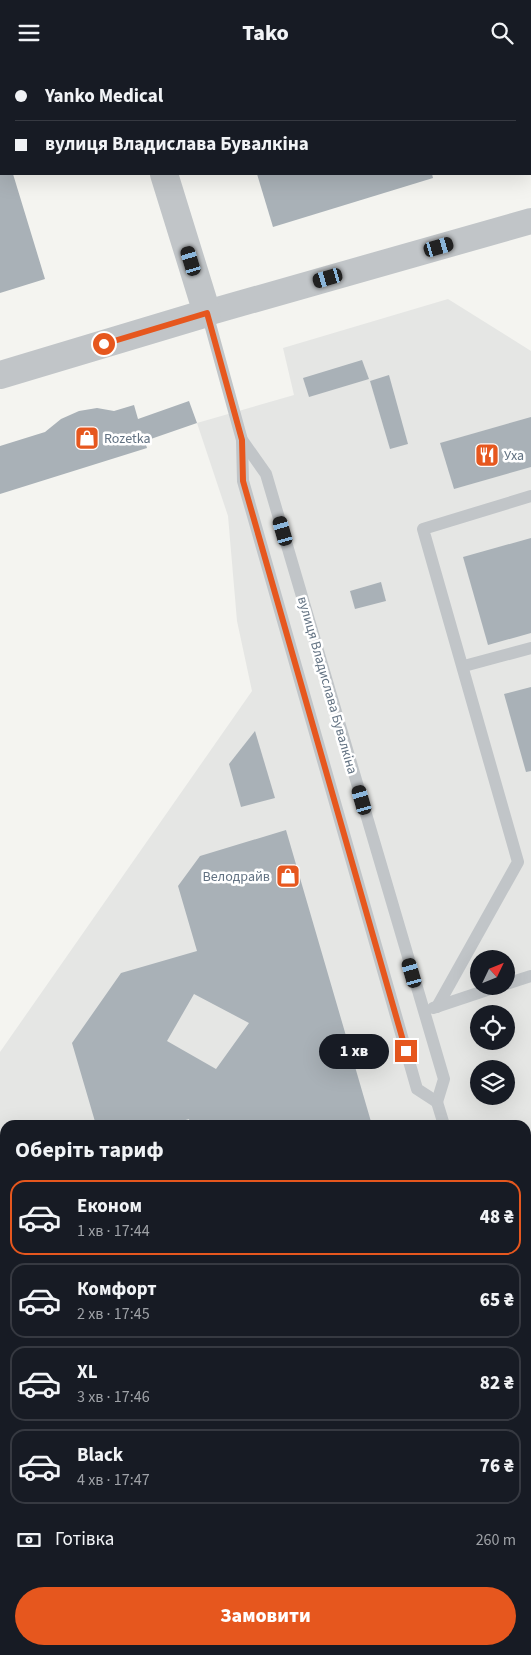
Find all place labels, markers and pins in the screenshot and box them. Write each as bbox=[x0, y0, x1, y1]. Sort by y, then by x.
shop icon: Rozetka bbox=[74, 425, 100, 451]
place label: Rozetka bbox=[104, 429, 151, 449]
restaurant icon: Уха bbox=[474, 442, 500, 468]
place label: Уха bbox=[504, 446, 524, 466]
shop icon: Велодрайв bbox=[275, 863, 301, 889]
place label: Велодрайв bbox=[203, 867, 270, 887]

